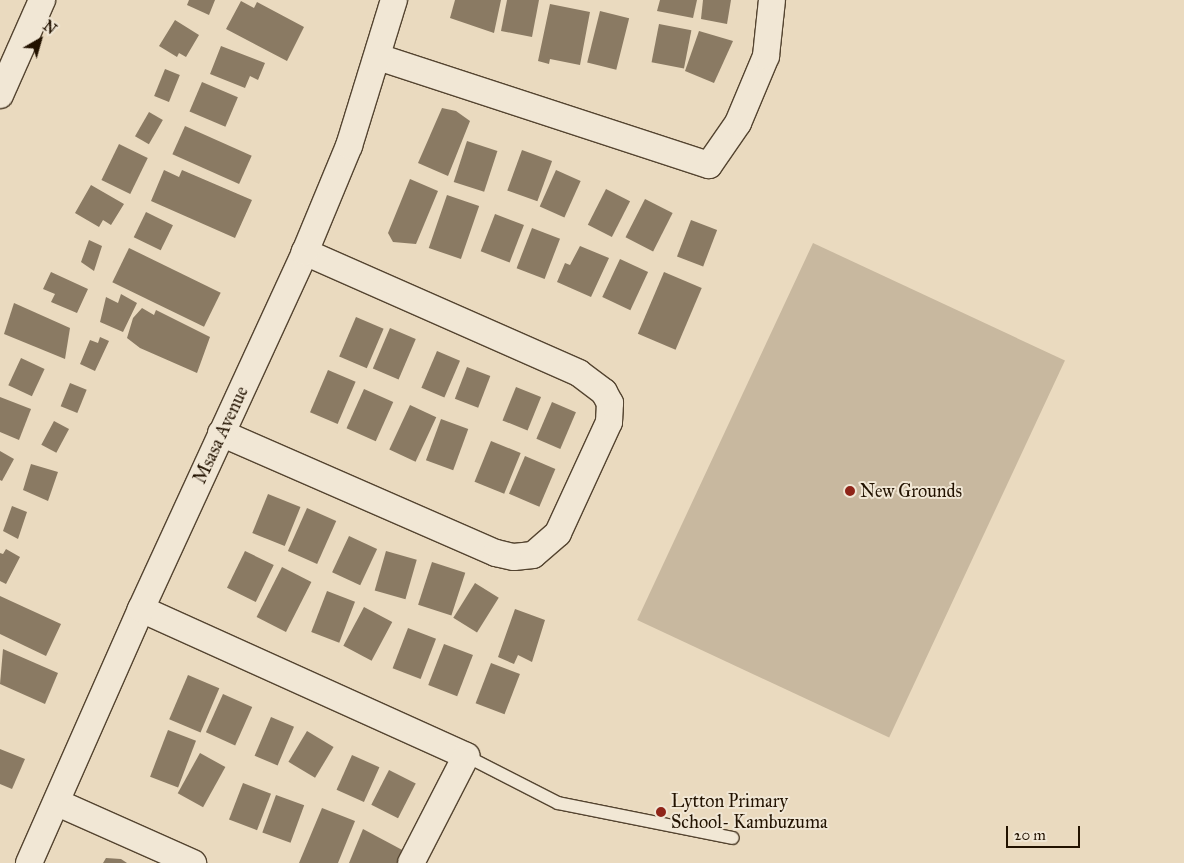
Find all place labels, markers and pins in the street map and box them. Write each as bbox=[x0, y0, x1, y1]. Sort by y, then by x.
place label: New Grounds bbox=[860, 480, 962, 502]
marker: New Grounds bbox=[844, 485, 856, 497]
place label: Lytton Primary School- Kambuzuma bbox=[671, 791, 828, 834]
marker: Lytton Primary School- Kambuzuma bbox=[655, 806, 667, 818]

